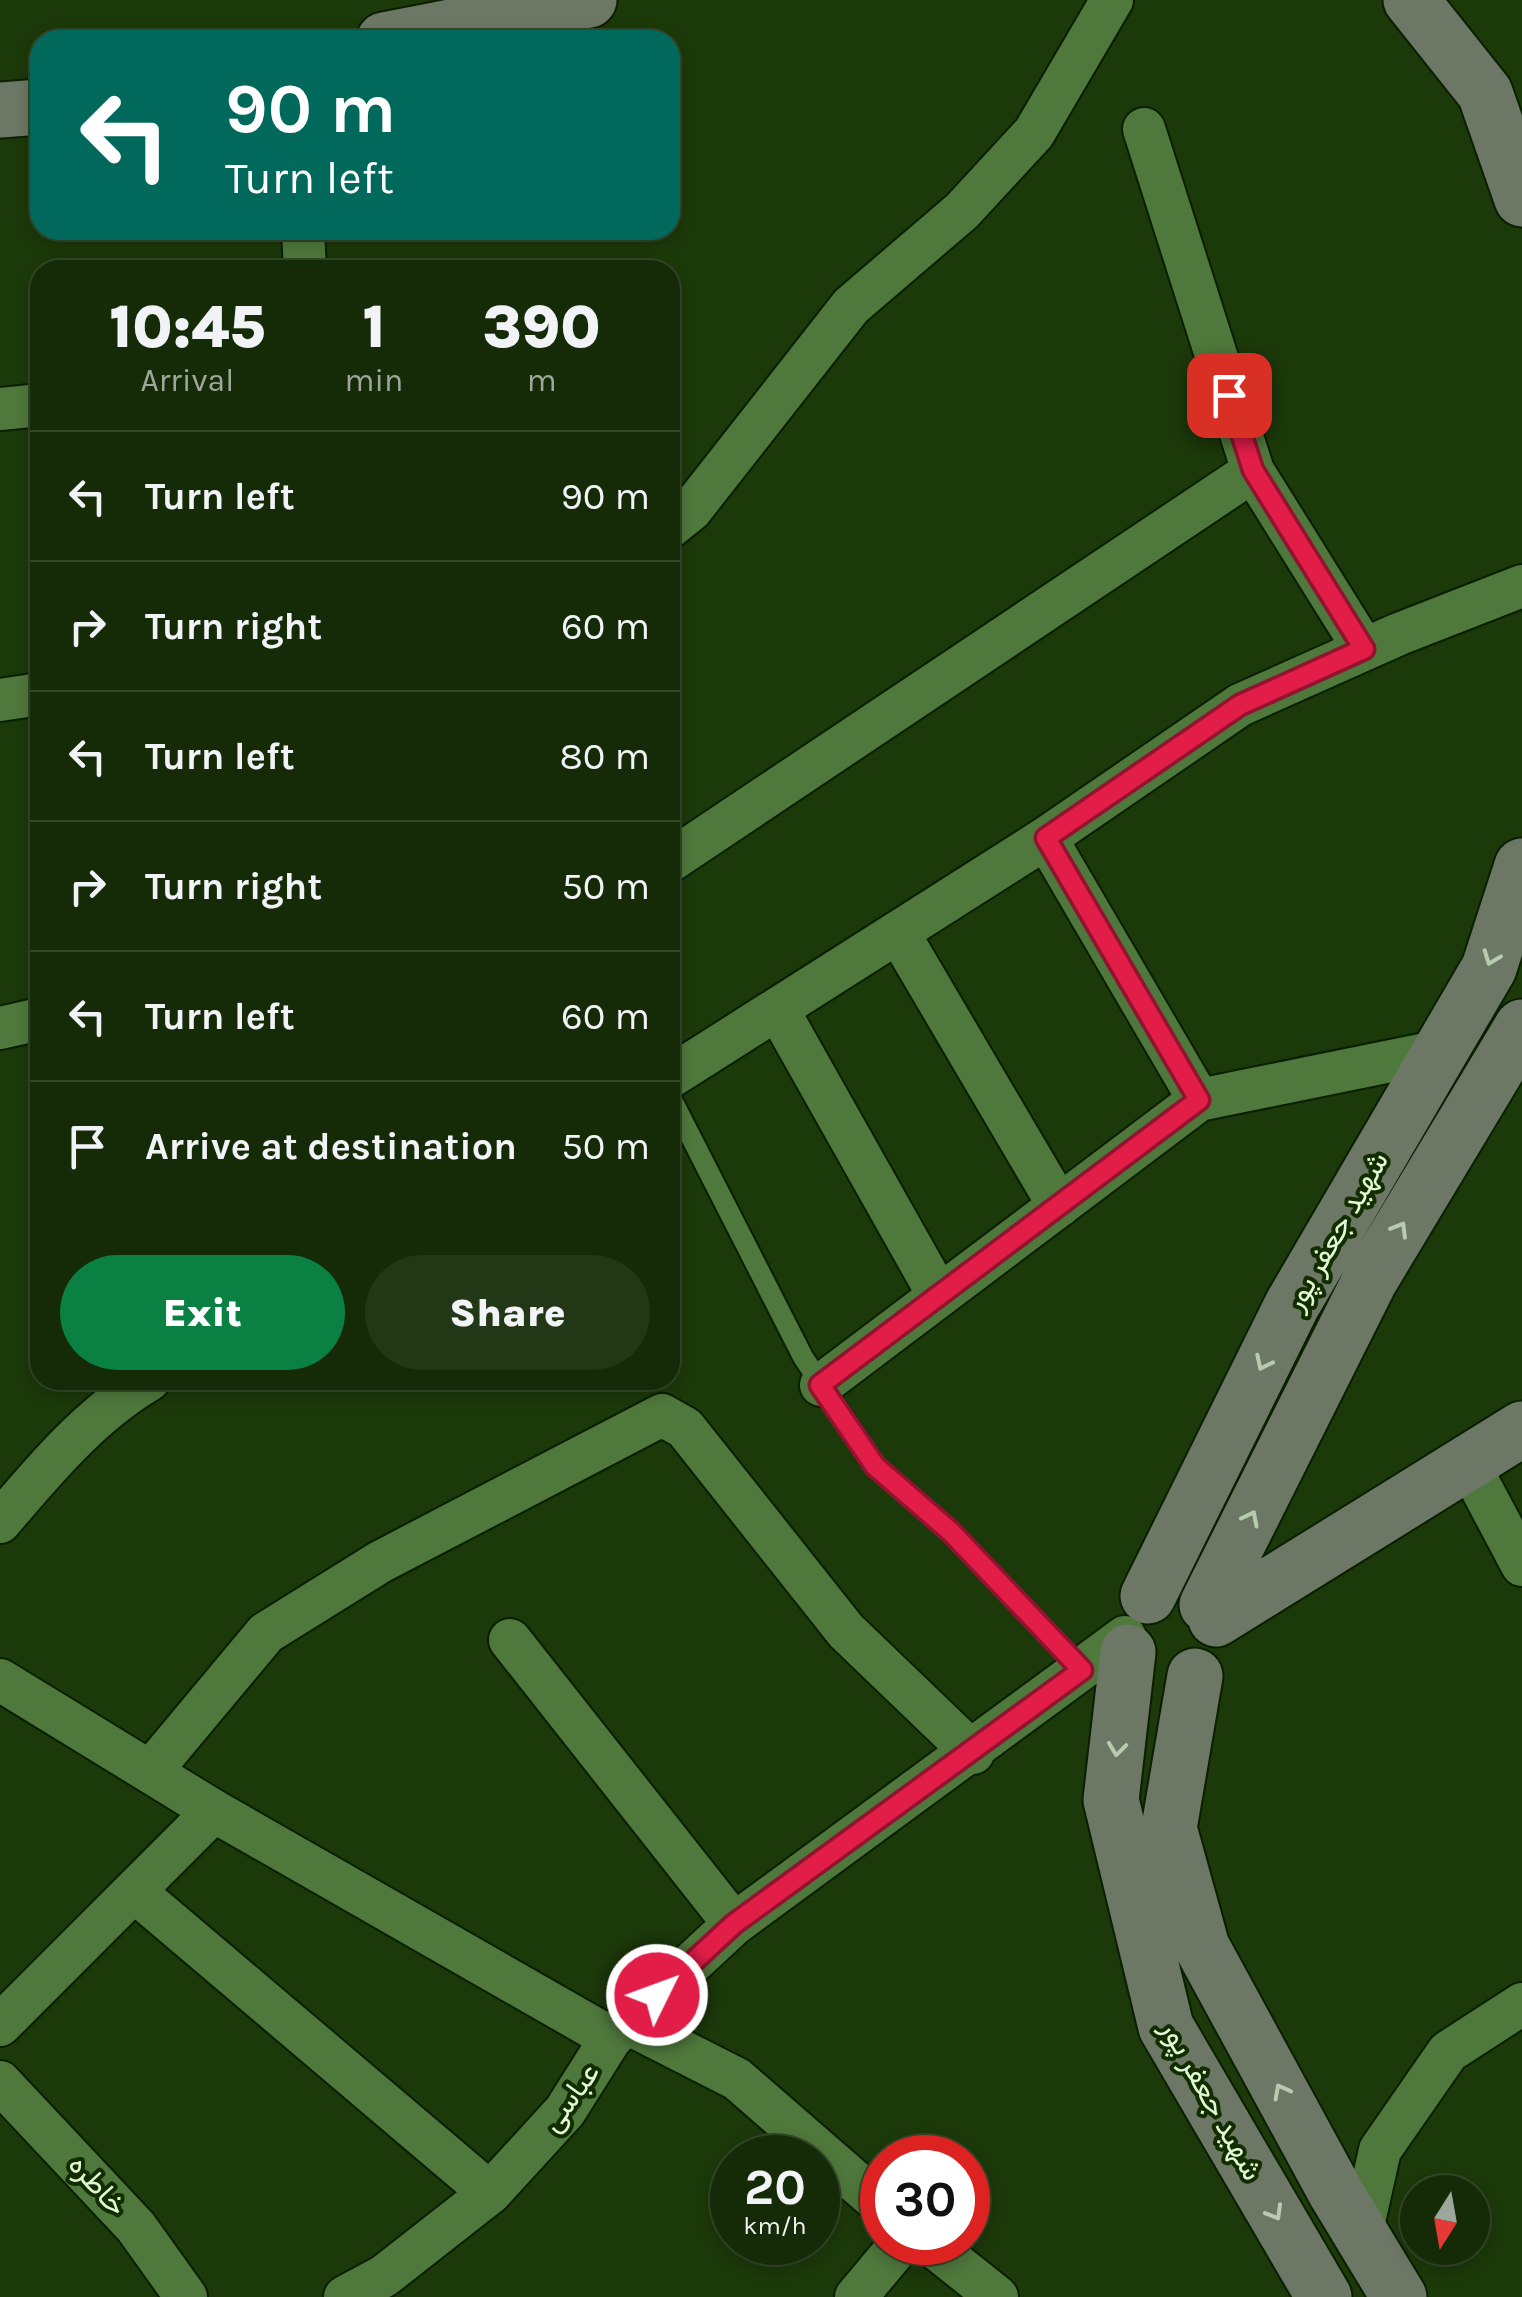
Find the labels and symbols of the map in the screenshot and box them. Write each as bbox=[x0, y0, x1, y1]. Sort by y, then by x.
pin bbox=[1187, 353, 1272, 438]
one-way arrow bbox=[1482, 949, 1503, 966]
street label: شهید جعفر پور bbox=[1275, 1145, 1398, 1319]
one-way arrow bbox=[1388, 1222, 1407, 1240]
one-way arrow bbox=[1255, 1353, 1275, 1371]
one-way arrow bbox=[1239, 1510, 1258, 1528]
one-way arrow bbox=[1107, 1742, 1128, 1758]
position arrow bbox=[605, 1943, 709, 2047]
street label: شهید جعفر پور bbox=[1151, 2013, 1271, 2188]
street label: عباسی bbox=[533, 2055, 607, 2139]
one-way arrow bbox=[1273, 2084, 1293, 2102]
speed limit sign: 30 bbox=[860, 2135, 990, 2265]
street label: خاطره bbox=[61, 2147, 135, 2223]
north arrow bbox=[1400, 2175, 1490, 2265]
one-way arrow bbox=[1263, 2202, 1282, 2220]

